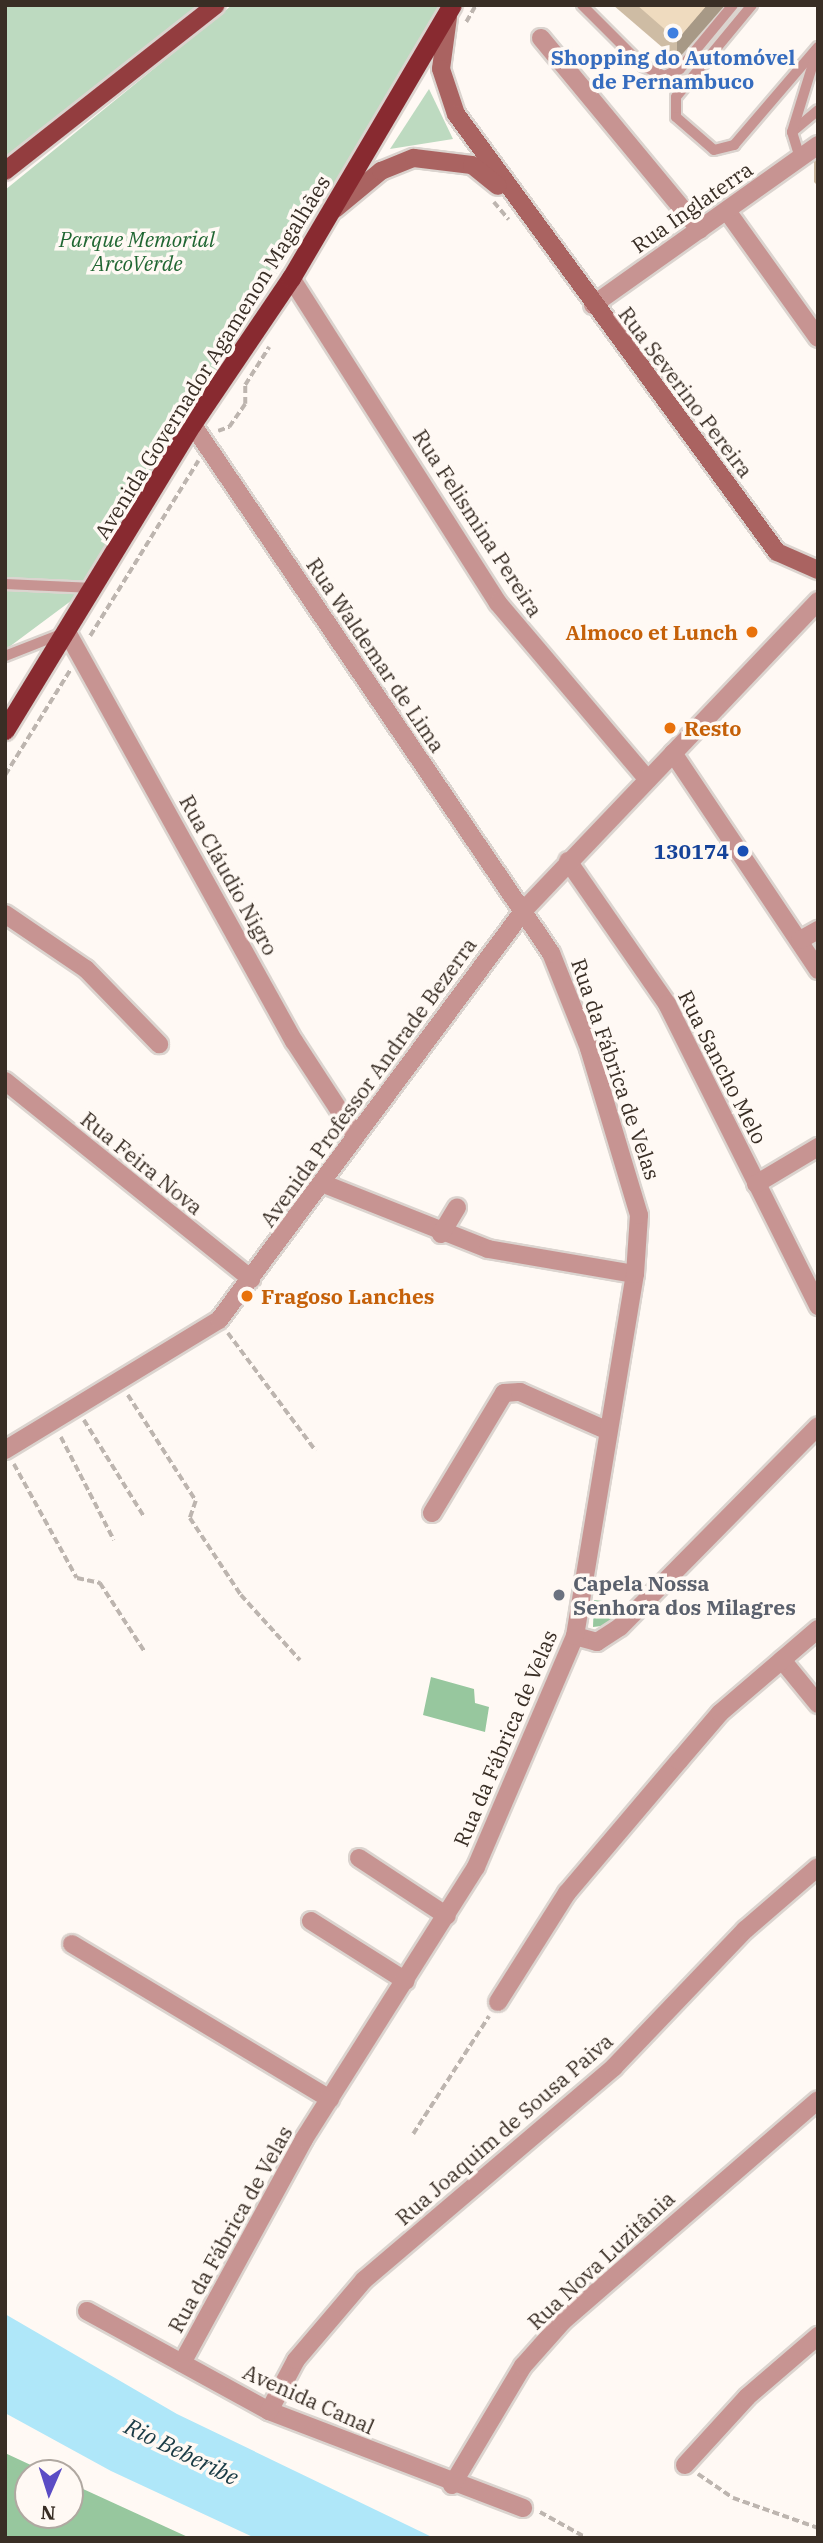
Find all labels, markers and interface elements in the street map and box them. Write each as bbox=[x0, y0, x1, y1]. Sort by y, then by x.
marker: Shopping do Automóvel de Pernambuco bbox=[665, 25, 681, 41]
place label: Shopping do Automóvel de Pernambuco bbox=[551, 44, 795, 94]
street label: Rua Inglaterra bbox=[627, 156, 757, 258]
street label: Avenida Governador Agamenon Magalhães bbox=[89, 170, 335, 544]
park label: Parque Memorial ArcoVerde bbox=[59, 226, 215, 276]
street label: Rua Severino Pereira bbox=[614, 302, 758, 482]
street label: Rua Felismina Pereira bbox=[408, 425, 548, 621]
street label: Rua Waldemar de Lima bbox=[301, 553, 451, 757]
place label: Almoco et Lunch bbox=[566, 619, 738, 645]
marker: Almoco et Lunch bbox=[744, 624, 760, 640]
place label: Resto bbox=[684, 715, 741, 741]
marker: Resto bbox=[662, 720, 678, 736]
street label: Rua Cláudio Nigro bbox=[175, 791, 283, 959]
place label: 130174 bbox=[653, 838, 729, 864]
marker: 130174 bbox=[735, 843, 751, 859]
street label: Avenida Professor Andrade Bezerra bbox=[255, 933, 481, 1231]
street label: Rua da Fábrica de Velas bbox=[566, 955, 666, 1183]
street label: Rua Sancho Melo bbox=[673, 986, 773, 1148]
street label: Rua Feira Nova bbox=[76, 1106, 208, 1220]
place label: Fragoso Lanches bbox=[261, 1283, 434, 1309]
marker: Fragoso Lanches bbox=[239, 1288, 255, 1304]
place label: Capela Nossa Senhora dos Milagres bbox=[573, 1570, 796, 1620]
marker: Capela Nossa Senhora dos Milagres bbox=[551, 1587, 567, 1603]
street label: Rua da Fábrica de Velas bbox=[448, 1626, 562, 1850]
street label: Rua Joaquim de Sousa Paiva bbox=[390, 2028, 618, 2230]
street label: Rua da Fábrica de Velas bbox=[163, 2121, 297, 2337]
street label: Rua Nova Luzitânia bbox=[522, 2186, 680, 2334]
street label: Avenida Canal bbox=[239, 2359, 379, 2439]
water label: Rio Beberibe bbox=[121, 2412, 243, 2490]
north arrow bbox=[14, 2459, 84, 2529]
text: N bbox=[40, 2501, 56, 2525]

